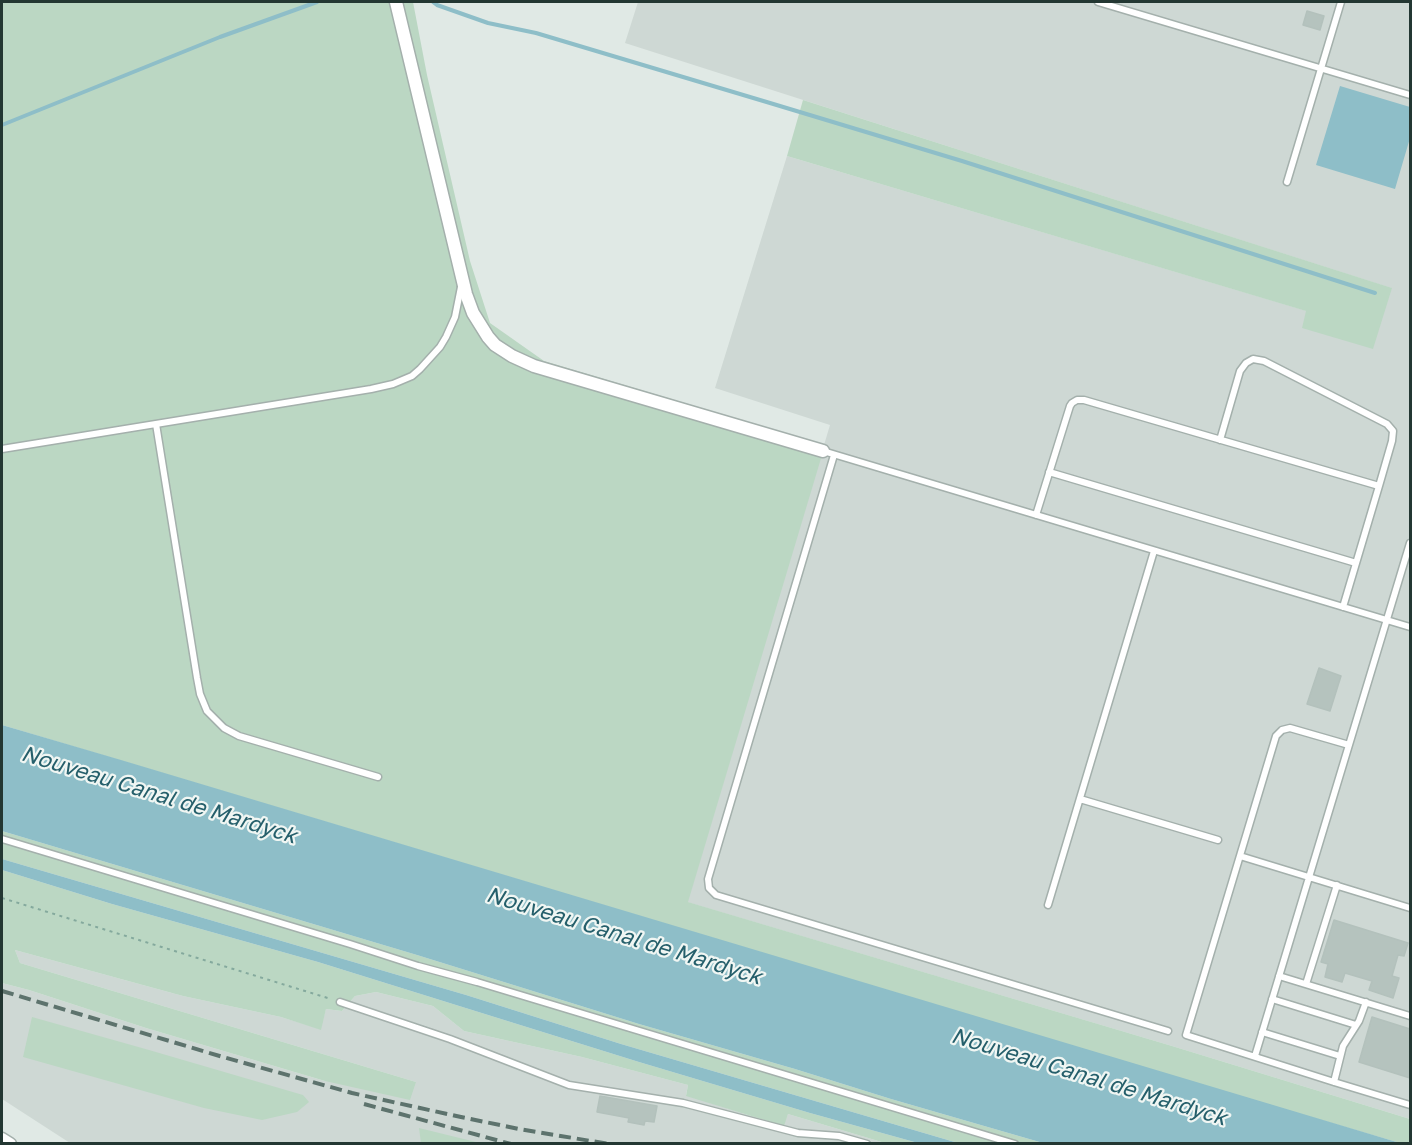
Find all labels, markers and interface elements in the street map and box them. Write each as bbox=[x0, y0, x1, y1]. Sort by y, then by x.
water label: Nouveau Canal de Mardyck bbox=[18, 741, 300, 849]
water label: Nouveau Canal de Mardyck bbox=[483, 882, 765, 990]
water label: Nouveau Canal de Mardyck bbox=[948, 1023, 1230, 1131]

